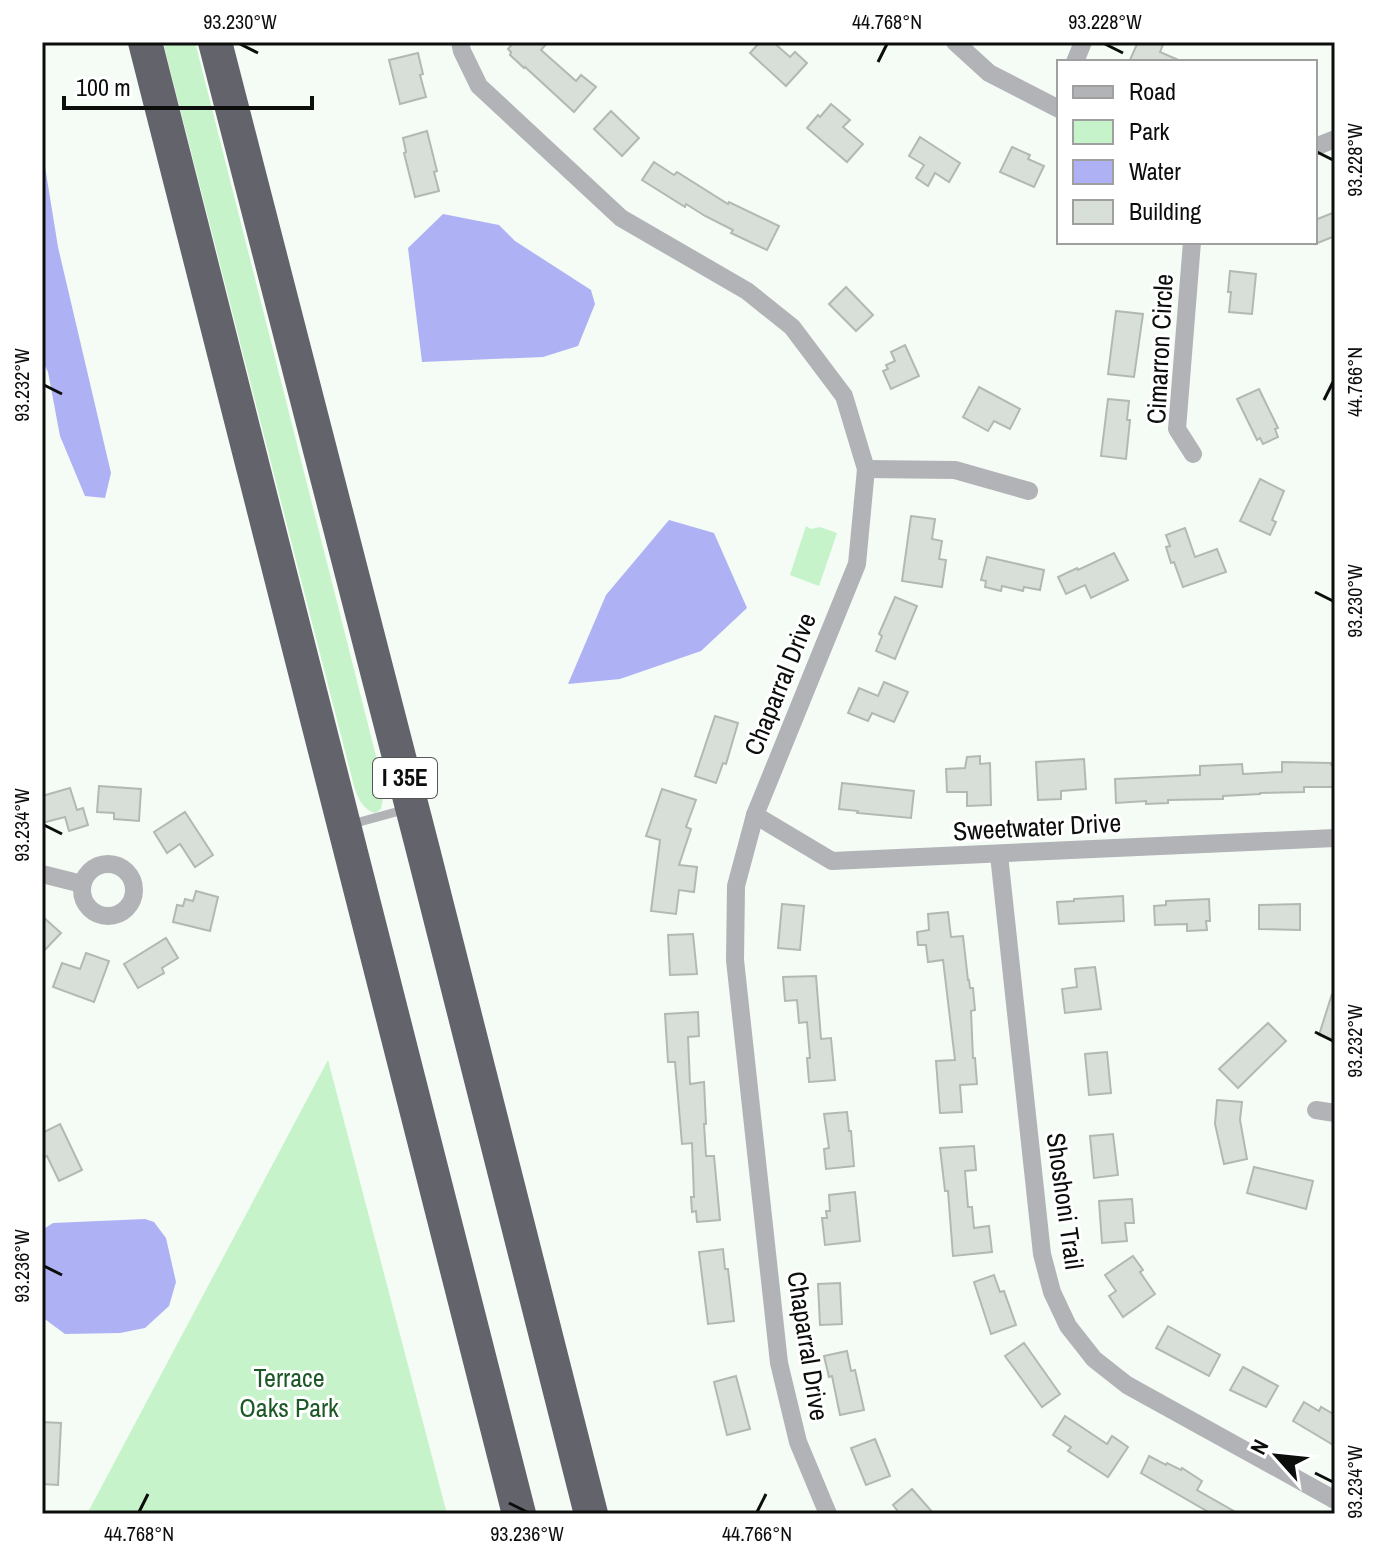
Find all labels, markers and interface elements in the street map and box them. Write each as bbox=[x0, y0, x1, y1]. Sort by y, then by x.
text: 93.230°W bbox=[203, 8, 277, 35]
text: 44.768°N bbox=[852, 8, 922, 35]
text: 93.228°W bbox=[1068, 8, 1142, 35]
scale bar bbox=[64, 60, 312, 110]
legend bbox=[1057, 60, 1317, 244]
text: 100 m bbox=[76, 71, 131, 103]
text: Road bbox=[1129, 75, 1176, 107]
text: Park bbox=[1129, 115, 1170, 147]
text: 93.228°W bbox=[1341, 123, 1368, 197]
text: Water bbox=[1129, 155, 1181, 187]
text: Building bbox=[1129, 195, 1201, 227]
street label: Cimarron Circle bbox=[1138, 273, 1181, 425]
text: 44.766°N bbox=[1341, 347, 1368, 417]
text: 93.232°W bbox=[8, 348, 35, 422]
text: 93.230°W bbox=[1341, 564, 1368, 638]
street label: Chaparral Drive bbox=[735, 608, 824, 760]
road number: I 35E bbox=[373, 758, 437, 798]
text: 93.234°W bbox=[8, 788, 35, 862]
street label: Sweetwater Drive bbox=[952, 805, 1122, 848]
text: 93.232°W bbox=[1341, 1004, 1368, 1078]
street label: Shoshoni Trail bbox=[1039, 1130, 1092, 1271]
text: 93.236°W bbox=[8, 1229, 35, 1303]
street label: Chaparral Drive bbox=[779, 1269, 838, 1423]
park label: Terrace Oaks Park bbox=[239, 1360, 339, 1425]
north arrow bbox=[1237, 1416, 1317, 1496]
text: N bbox=[1243, 1434, 1276, 1460]
text: 93.234°W bbox=[1341, 1445, 1368, 1519]
text: 44.768°N bbox=[104, 1520, 174, 1547]
text: 93.236°W bbox=[490, 1520, 564, 1547]
text: 44.766°N bbox=[722, 1520, 792, 1547]

